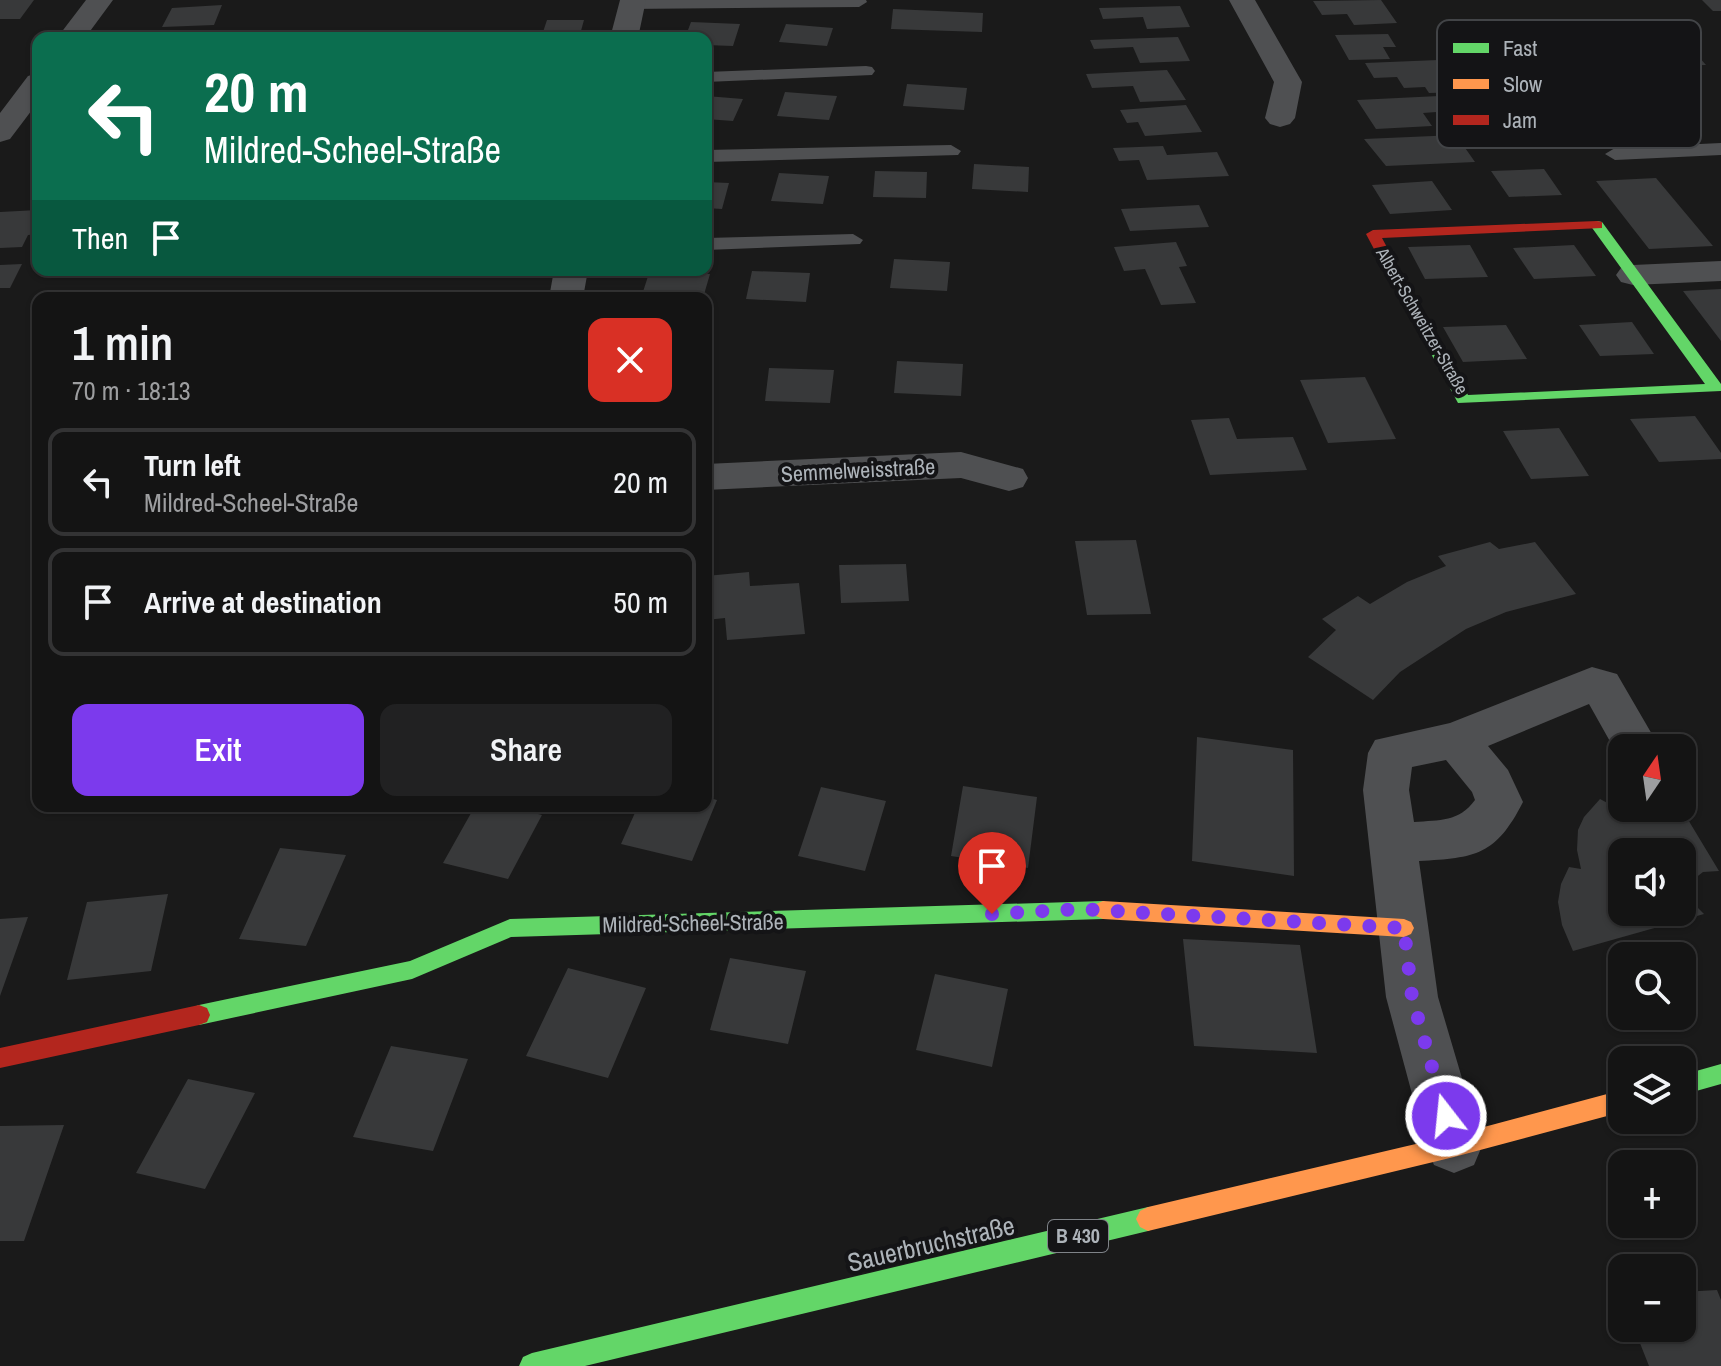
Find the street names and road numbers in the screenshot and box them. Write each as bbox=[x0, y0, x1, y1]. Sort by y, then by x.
street label: Albert-Schweitzer-Straße bbox=[1370, 242, 1475, 399]
street label: Semmelweisstraße bbox=[780, 451, 936, 489]
street label: Mildred-Scheel-Straße bbox=[602, 906, 784, 940]
street label: Sauerbruchstraße bbox=[844, 1207, 1018, 1280]
road number: B 430 bbox=[1048, 1220, 1108, 1252]

